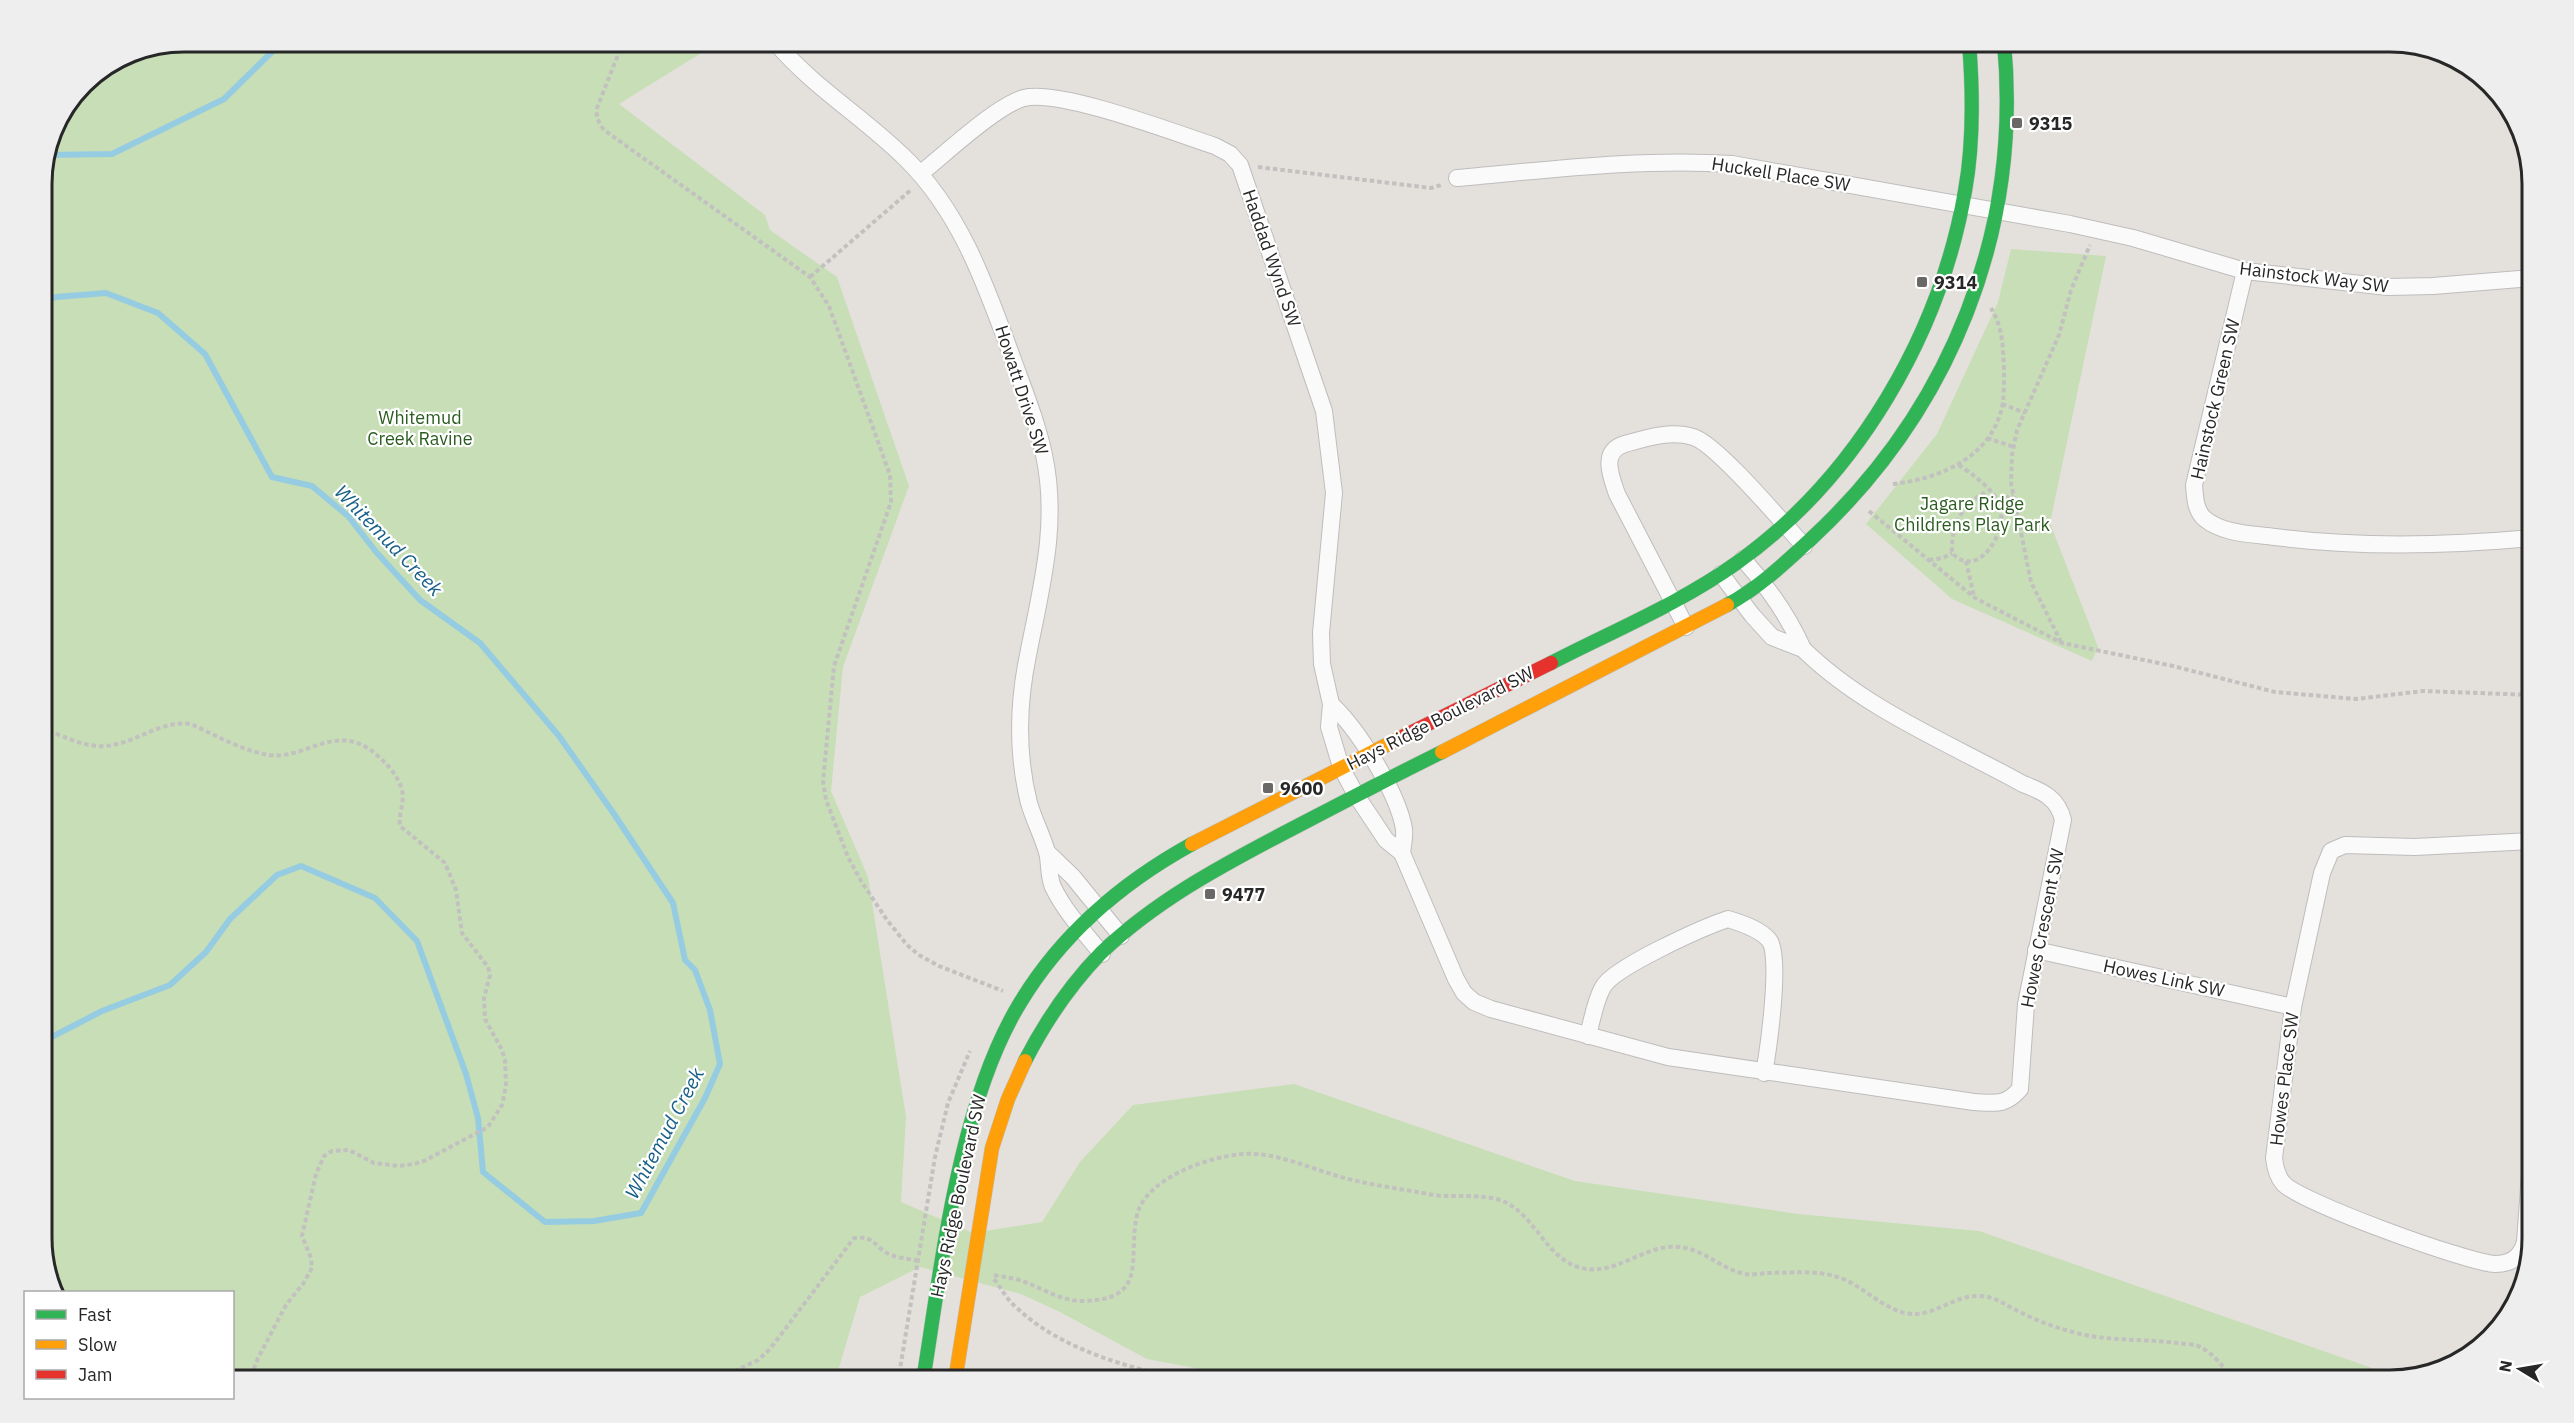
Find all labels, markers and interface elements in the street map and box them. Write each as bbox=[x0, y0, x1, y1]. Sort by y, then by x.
place label: 9315 bbox=[2029, 112, 2072, 135]
marker: 9315 bbox=[2010, 116, 2024, 130]
street label: Huckell Place SW bbox=[1710, 152, 1852, 196]
street label: Haddad Wynd SW bbox=[1238, 186, 1306, 330]
street label: Hainstock Way SW bbox=[2238, 256, 2390, 298]
place label: 9314 bbox=[1934, 271, 1977, 294]
marker: 9314 bbox=[1915, 275, 1929, 289]
street label: Hainstock Green SW bbox=[2185, 316, 2245, 482]
street label: Howatt Drive SW bbox=[990, 322, 1054, 458]
park label: Whitemud Creek Ravine bbox=[367, 406, 473, 450]
water label: Whitemud Creek bbox=[329, 478, 449, 602]
park label: Jagare Ridge Childrens Play Park bbox=[1894, 492, 2050, 536]
street label: Hays Ridge Boulevard SW bbox=[1343, 661, 1537, 775]
place label: 9600 bbox=[1280, 777, 1323, 800]
marker: 9600 bbox=[1261, 781, 1275, 795]
street label: Howes Crescent SW bbox=[2015, 846, 2069, 1010]
place label: 9477 bbox=[1222, 883, 1265, 906]
marker: 9477 bbox=[1203, 887, 1217, 901]
street label: Howes Link SW bbox=[2101, 954, 2227, 1002]
street label: Howes Place SW bbox=[2264, 1011, 2304, 1147]
water label: Whitemud Creek bbox=[618, 1062, 710, 1203]
street label: Hays Ridge Boulevard SW bbox=[925, 1092, 991, 1300]
legend bbox=[24, 1291, 234, 1399]
text: Fast bbox=[78, 1303, 112, 1326]
text: Slow bbox=[78, 1333, 117, 1356]
north arrow bbox=[2490, 1339, 2550, 1399]
text: N bbox=[2494, 1359, 2516, 1374]
text: Jam bbox=[78, 1363, 113, 1386]

